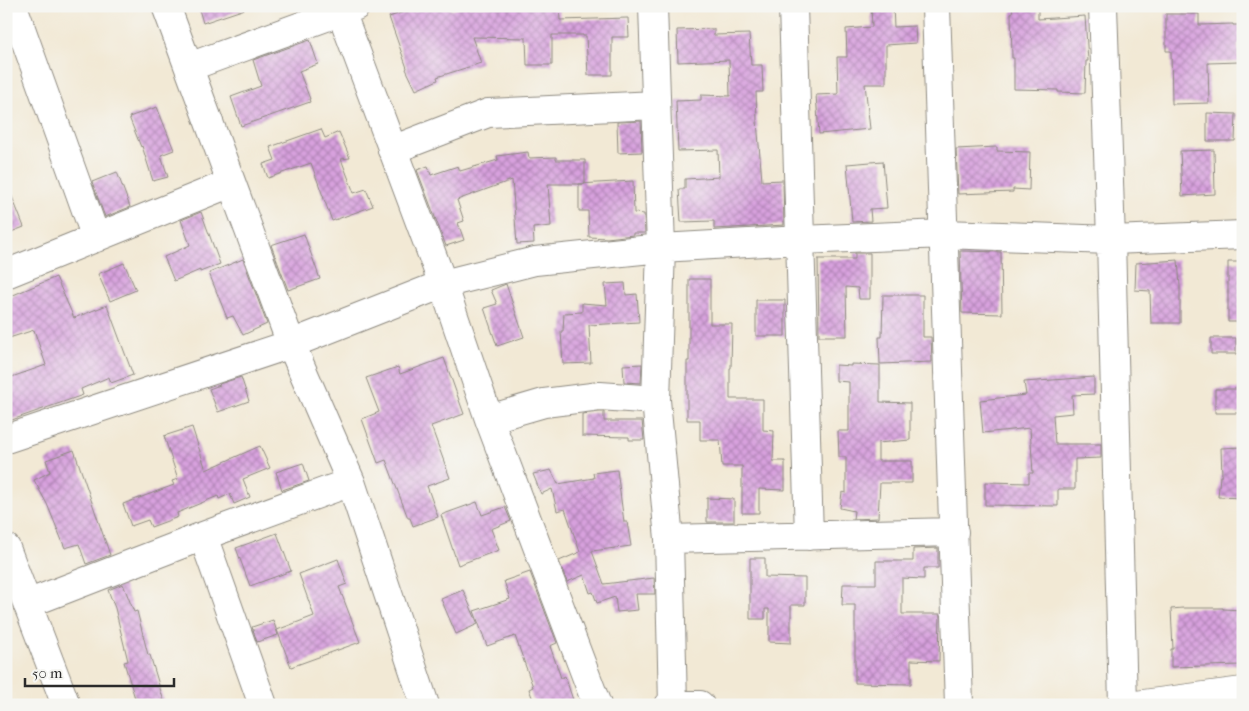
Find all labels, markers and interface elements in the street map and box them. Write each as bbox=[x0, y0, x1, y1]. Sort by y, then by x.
scale bar bbox=[25, 656, 174, 688]
text: 50 m bbox=[32, 664, 63, 682]

